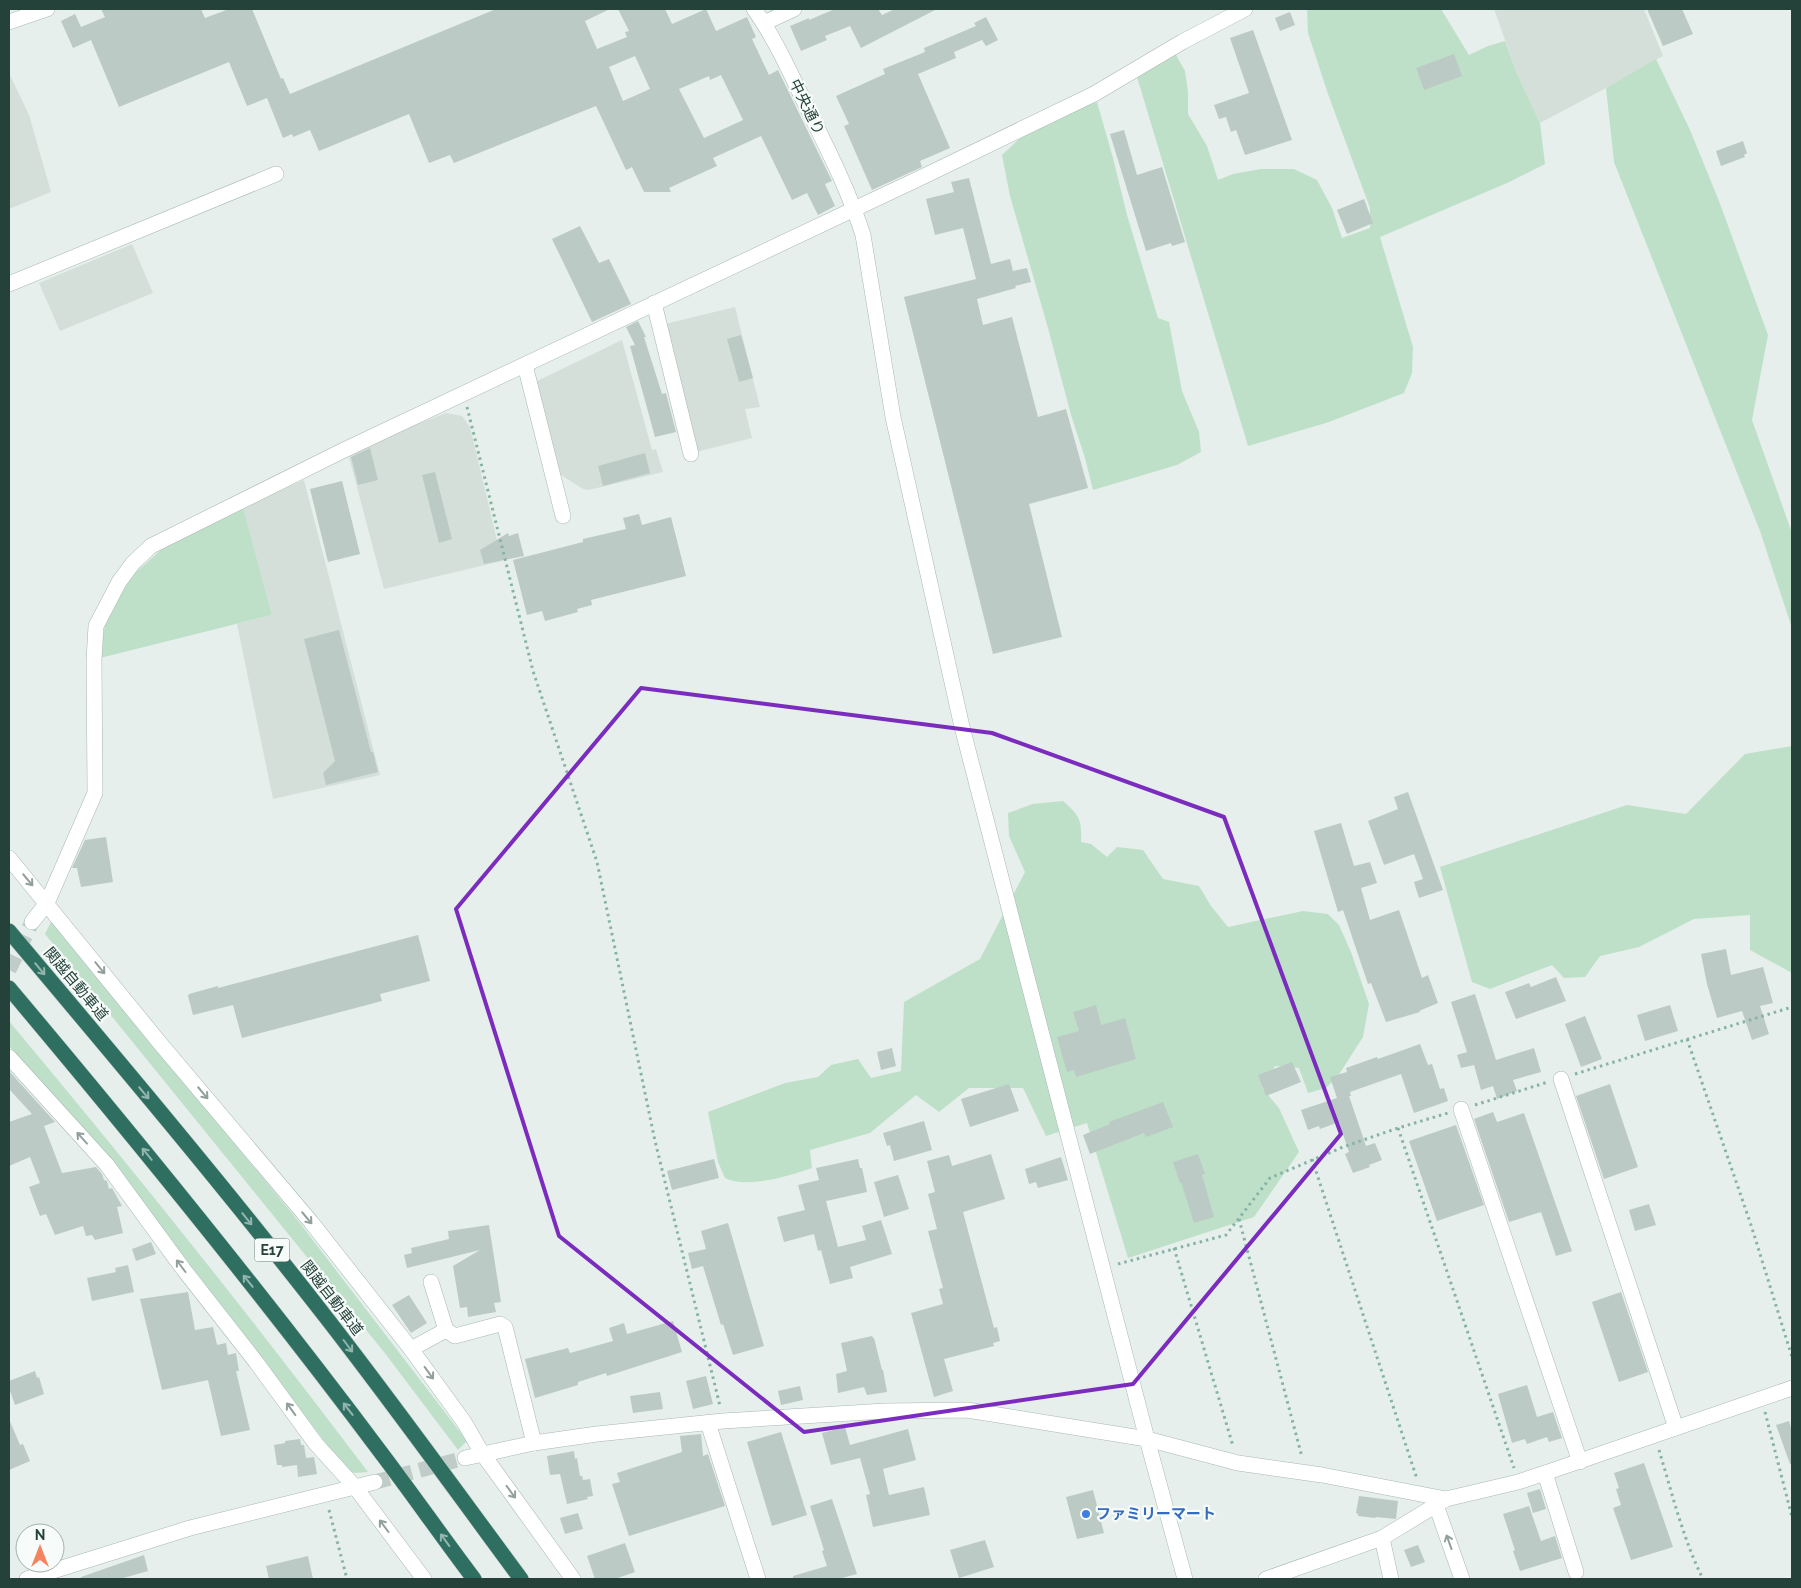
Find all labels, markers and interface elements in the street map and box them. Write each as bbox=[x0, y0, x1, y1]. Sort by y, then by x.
street label: 中央通り bbox=[786, 76, 828, 138]
one-way arrow bbox=[22, 873, 33, 886]
street label: 関越自動車道 bbox=[40, 944, 112, 1024]
one-way arrow bbox=[94, 961, 105, 974]
one-way arrow bbox=[35, 962, 46, 975]
one-way arrow bbox=[139, 1086, 150, 1099]
one-way arrow bbox=[197, 1087, 208, 1100]
one-way arrow bbox=[76, 1131, 88, 1144]
one-way arrow bbox=[141, 1148, 152, 1161]
one-way arrow bbox=[302, 1211, 313, 1224]
one-way arrow bbox=[241, 1213, 252, 1226]
road number: E17 bbox=[254, 1238, 290, 1262]
street label: 関越自動車道 bbox=[297, 1257, 367, 1339]
one-way arrow bbox=[176, 1260, 187, 1273]
one-way arrow bbox=[242, 1275, 253, 1288]
one-way arrow bbox=[343, 1339, 353, 1353]
one-way arrow bbox=[424, 1366, 434, 1380]
one-way arrow bbox=[343, 1402, 353, 1416]
one-way arrow bbox=[286, 1403, 296, 1417]
one-way arrow bbox=[505, 1485, 516, 1499]
place label: ファミリーマート bbox=[1096, 1505, 1216, 1523]
marker: ファミリーマート bbox=[1080, 1508, 1092, 1520]
one-way arrow bbox=[379, 1520, 390, 1533]
north arrow bbox=[15, 1523, 65, 1573]
text: N bbox=[35, 1527, 45, 1543]
one-way arrow bbox=[440, 1533, 450, 1547]
one-way arrow bbox=[1444, 1535, 1453, 1550]

